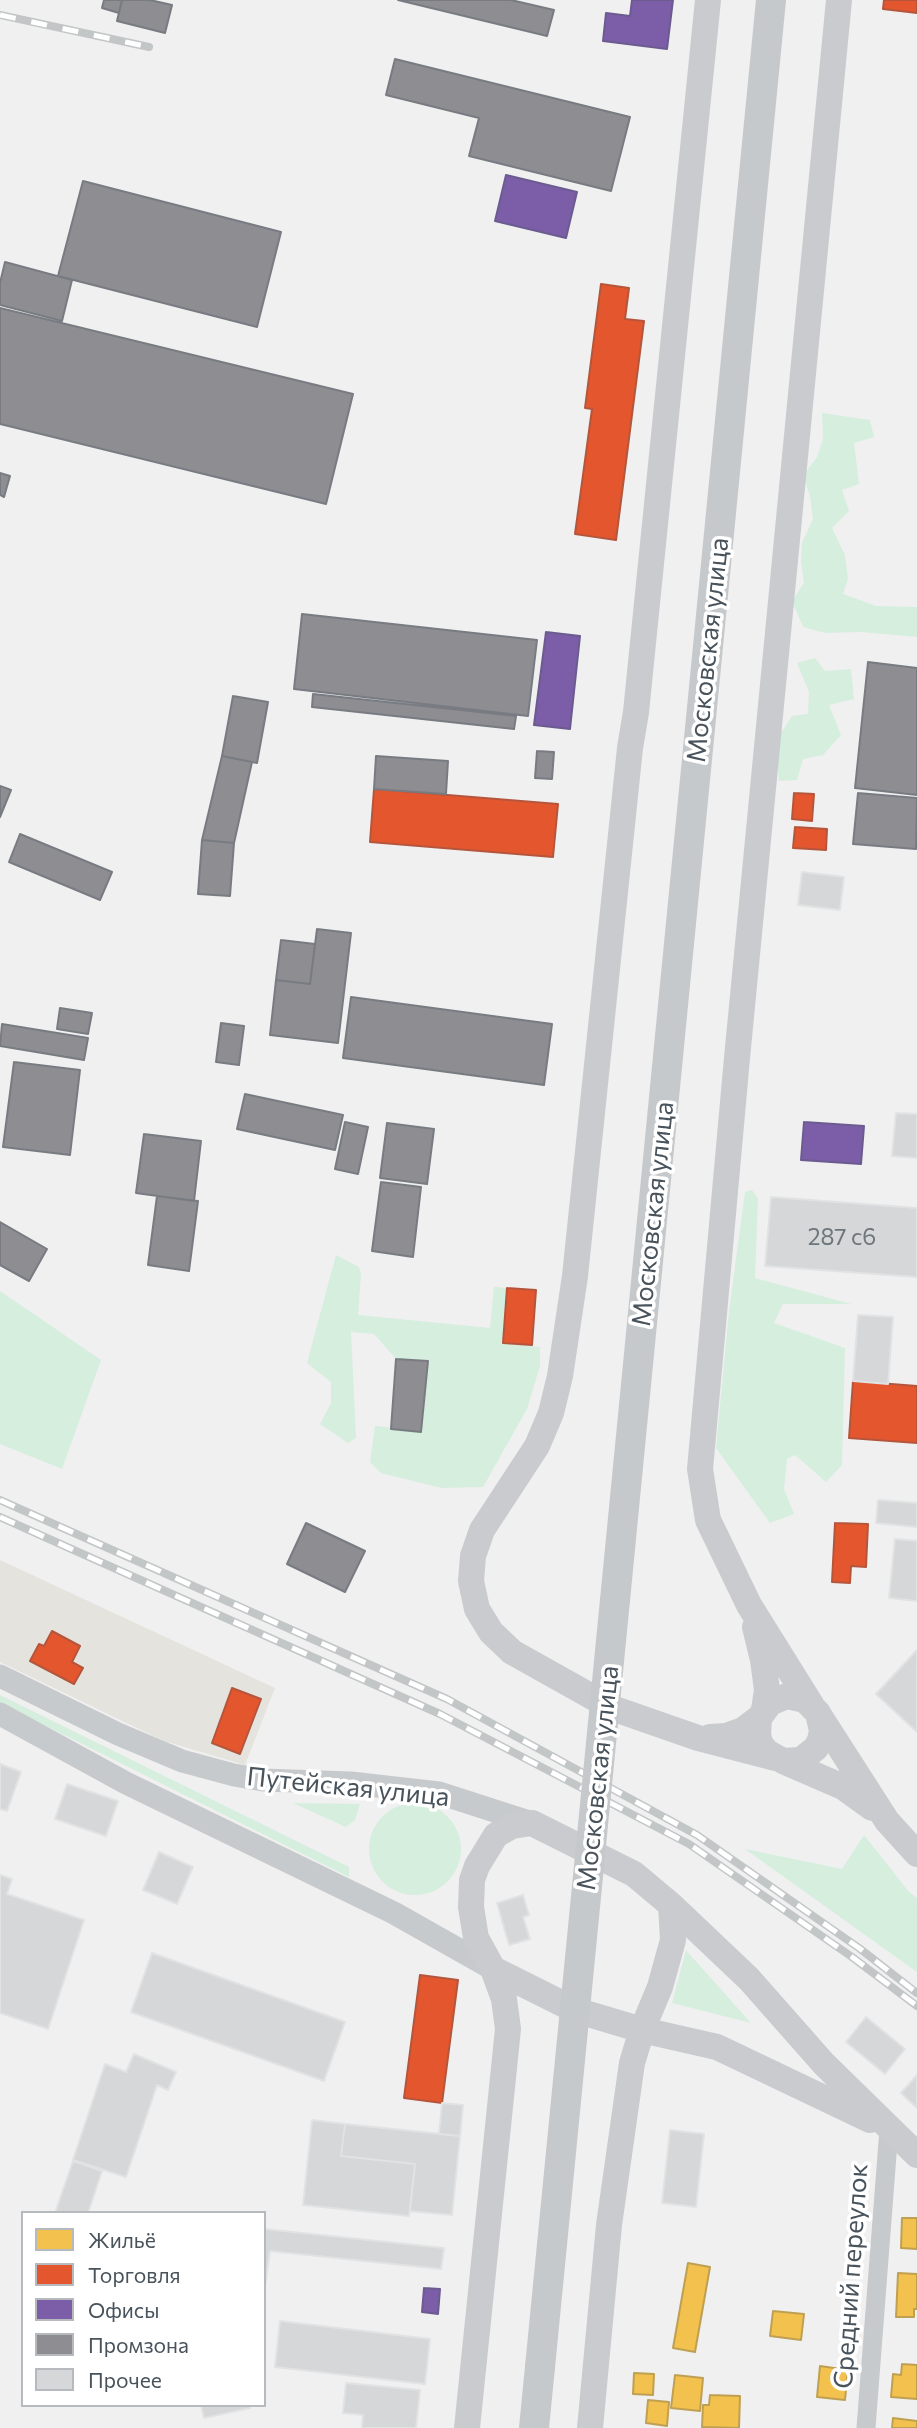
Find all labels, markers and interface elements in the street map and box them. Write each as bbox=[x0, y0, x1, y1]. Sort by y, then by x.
street label: Московская улица bbox=[681, 536, 735, 764]
street label: Московская улица bbox=[626, 1100, 680, 1328]
house number: 287 с6 bbox=[808, 1223, 876, 1251]
street label: Московская улица bbox=[571, 1664, 625, 1892]
street label: Путейская улица bbox=[245, 1761, 451, 1813]
street label: Средний переулок bbox=[828, 2162, 874, 2390]
legend bbox=[21, 2211, 266, 2407]
text: Жильё bbox=[88, 2227, 156, 2252]
text: Торговля bbox=[88, 2262, 181, 2287]
text: Офисы bbox=[88, 2297, 159, 2322]
text: Промзона bbox=[88, 2332, 189, 2357]
text: Прочее bbox=[88, 2367, 162, 2392]

